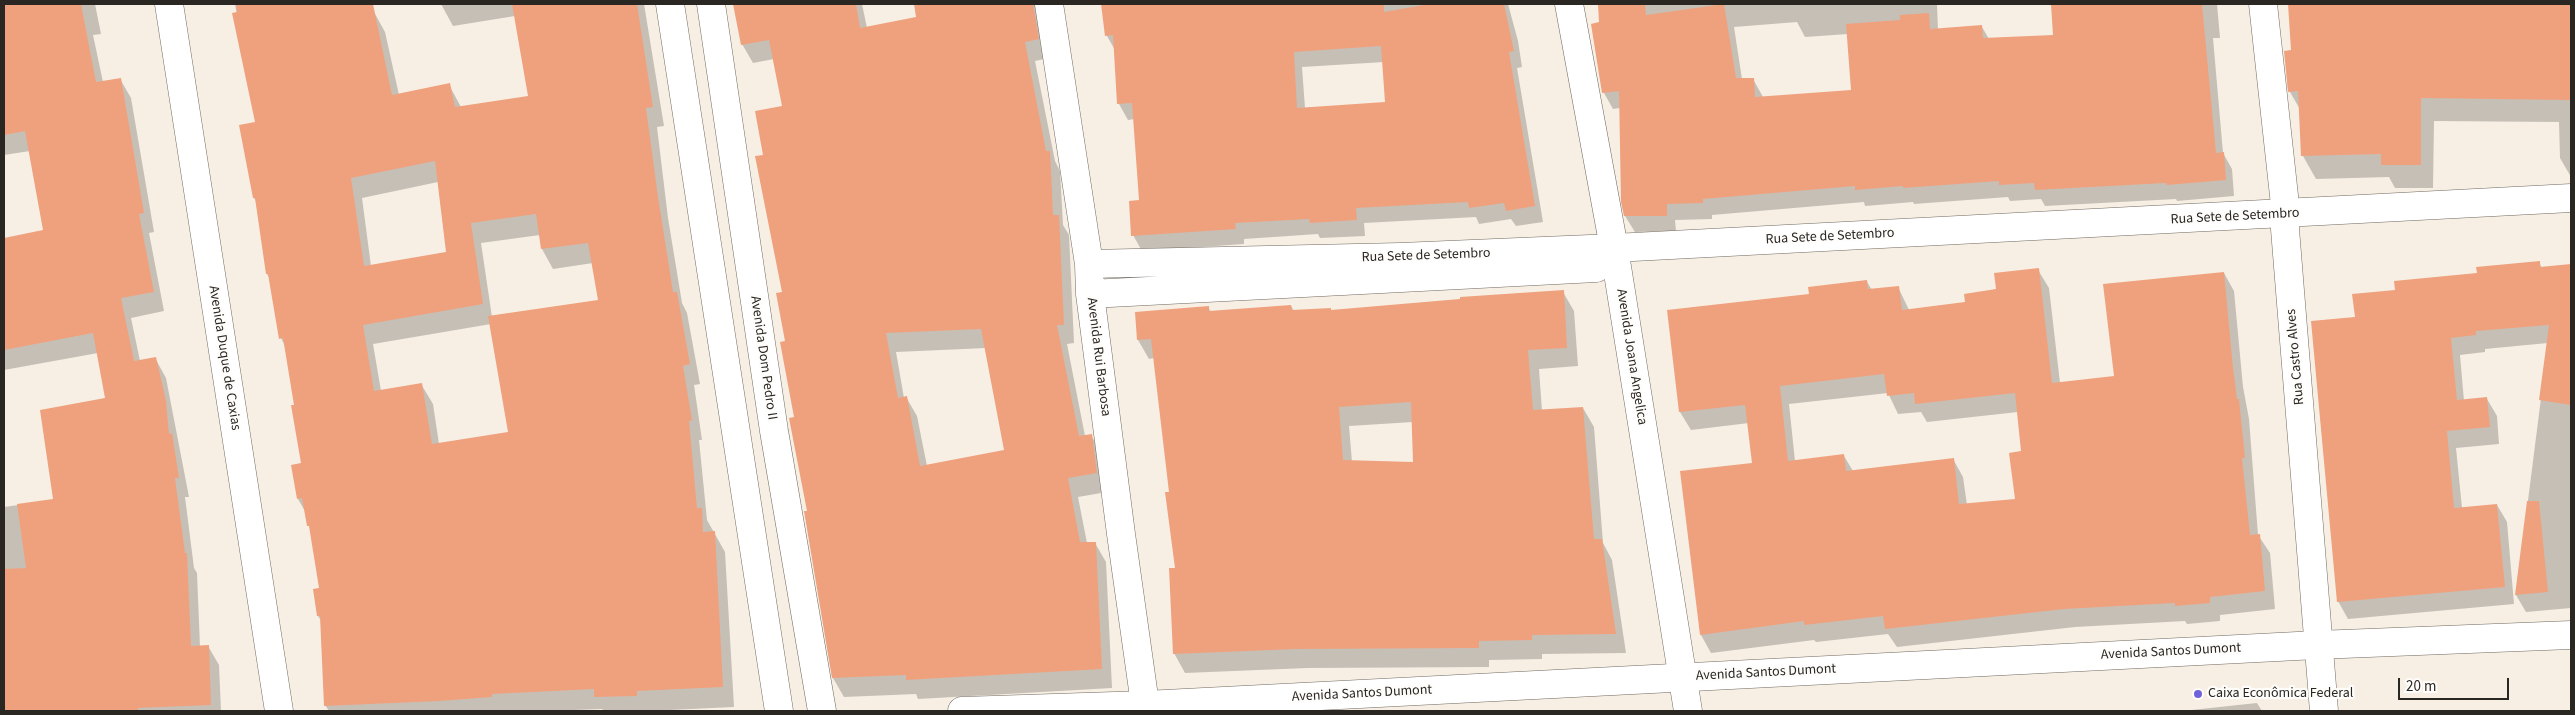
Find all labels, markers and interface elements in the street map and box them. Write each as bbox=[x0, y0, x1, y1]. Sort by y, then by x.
street label: Rua Sete de Setembro bbox=[2170, 205, 2300, 229]
street label: Rua Sete de Setembro bbox=[1765, 225, 1895, 249]
street label: Rua Sete de Setembro bbox=[1361, 245, 1491, 267]
street label: Avenida Duque de Caxias bbox=[204, 284, 244, 432]
street label: Avenida Joana Angelica bbox=[1612, 288, 1650, 426]
street label: Avenida Dom Pedro II bbox=[746, 295, 780, 421]
street label: Avenida Rui Barbosa bbox=[1082, 296, 1114, 418]
street label: Rua Castro Alves bbox=[2283, 308, 2309, 406]
street label: Avenida Santos Dumont bbox=[2100, 640, 2242, 664]
street label: Avenida Santos Dumont bbox=[1695, 661, 1837, 685]
scale bar bbox=[2400, 668, 2511, 700]
text: 20 m bbox=[2406, 676, 2436, 697]
street label: Avenida Santos Dumont bbox=[1291, 682, 1433, 706]
place label: Caixa Econômica Federal bbox=[2208, 686, 2353, 702]
marker: Caixa Econômica Federal bbox=[2192, 688, 2204, 700]

